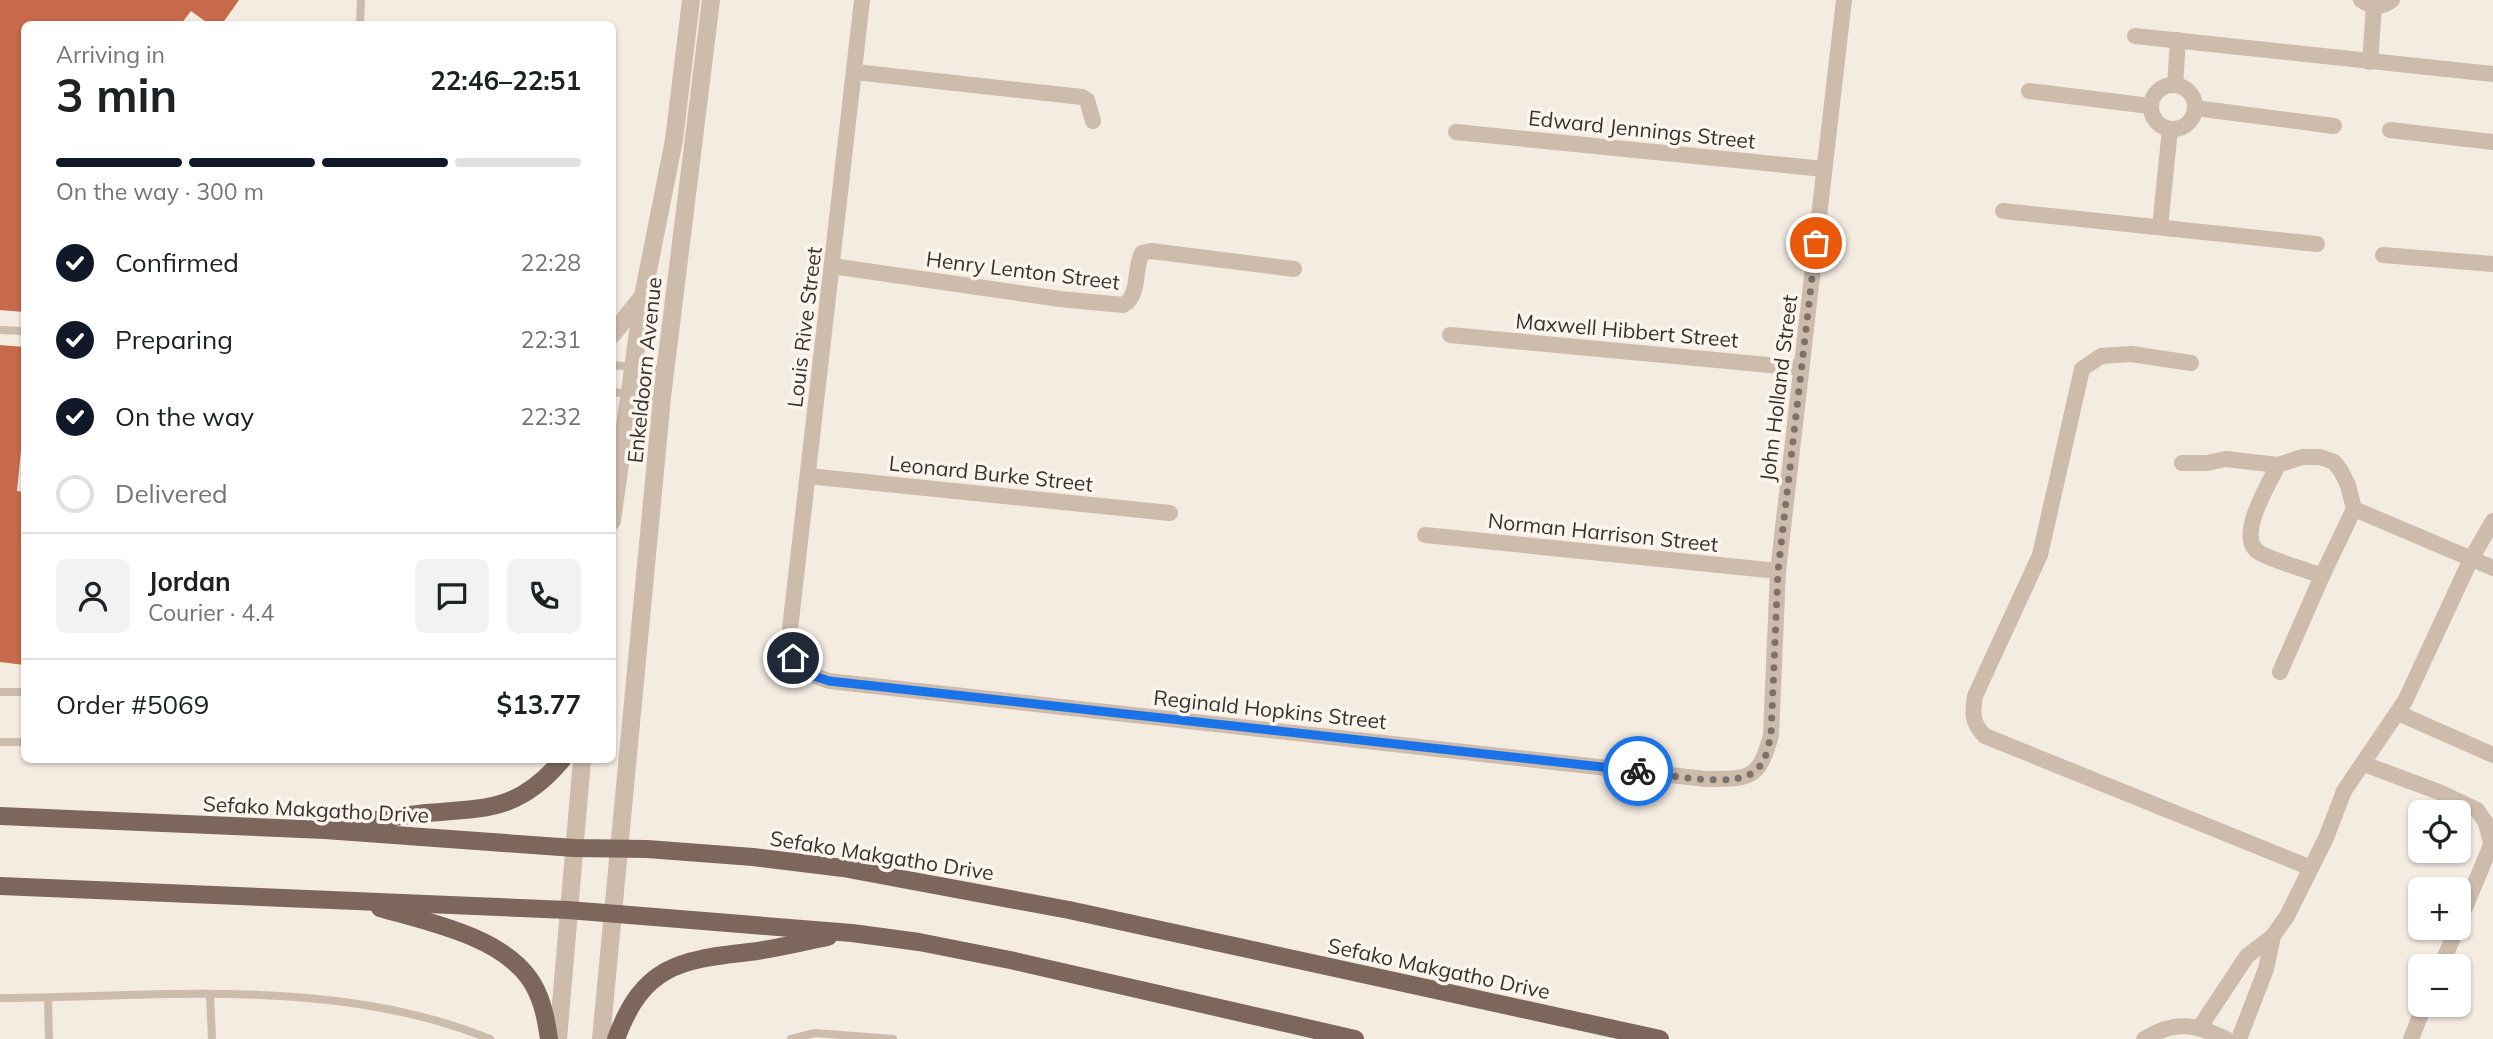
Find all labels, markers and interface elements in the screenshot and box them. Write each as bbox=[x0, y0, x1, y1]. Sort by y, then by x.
text: Arriving in bbox=[56, 40, 165, 69]
text: 22:46–22:51 bbox=[430, 64, 581, 97]
text: 3 min bbox=[56, 66, 177, 124]
street label: Edward Jennings Street bbox=[1527, 104, 1757, 154]
text: On the way · 300 m bbox=[56, 177, 264, 206]
pin bbox=[1786, 213, 1846, 273]
icon: bag bbox=[1797, 224, 1835, 262]
icon: check bbox=[56, 244, 94, 282]
street label: Louis Rive Street bbox=[781, 245, 827, 409]
street label: Henry Lenton Street bbox=[925, 245, 1121, 295]
text: Confirmed bbox=[115, 246, 239, 279]
text: 22:28 bbox=[521, 248, 581, 277]
street label: Enkeldoorn Avenue bbox=[621, 276, 667, 464]
street label: John Holland Street bbox=[1754, 293, 1802, 483]
street label: Maxwell Hibbert Street bbox=[1515, 307, 1739, 353]
icon: check bbox=[56, 321, 94, 359]
text: Preparing bbox=[115, 323, 233, 356]
text: 22:31 bbox=[521, 325, 581, 354]
icon: check bbox=[56, 398, 94, 436]
text: On the way bbox=[115, 400, 254, 433]
text: 22:32 bbox=[521, 402, 581, 431]
street label: Leonard Burke Street bbox=[888, 449, 1094, 497]
text: Delivered bbox=[115, 477, 228, 510]
street label: Norman Harrison Street bbox=[1487, 507, 1719, 557]
button: person bbox=[56, 559, 130, 633]
button: chat bbox=[415, 559, 489, 633]
button: phone bbox=[507, 559, 581, 633]
text: Jordan bbox=[148, 565, 231, 598]
text: Courier · 4.4 bbox=[148, 598, 274, 627]
pin bbox=[763, 628, 823, 688]
icon: home bbox=[774, 639, 812, 677]
street label: Reginald Hopkins Street bbox=[1152, 684, 1388, 734]
text: Order #5069 bbox=[56, 688, 209, 721]
text: $13.77 bbox=[497, 688, 581, 721]
courier bbox=[1603, 736, 1673, 806]
icon: bike bbox=[1619, 752, 1657, 790]
street label: Sefako Makgatho Drive bbox=[202, 790, 430, 828]
map controls bbox=[2408, 800, 2471, 1017]
button: locate bbox=[2408, 800, 2471, 863]
street label: Sefako Makgatho Drive bbox=[768, 824, 996, 886]
button: + bbox=[2408, 877, 2471, 940]
street label: Sefako Makgatho Drive bbox=[1326, 932, 1552, 1004]
button: − bbox=[2408, 954, 2471, 1017]

